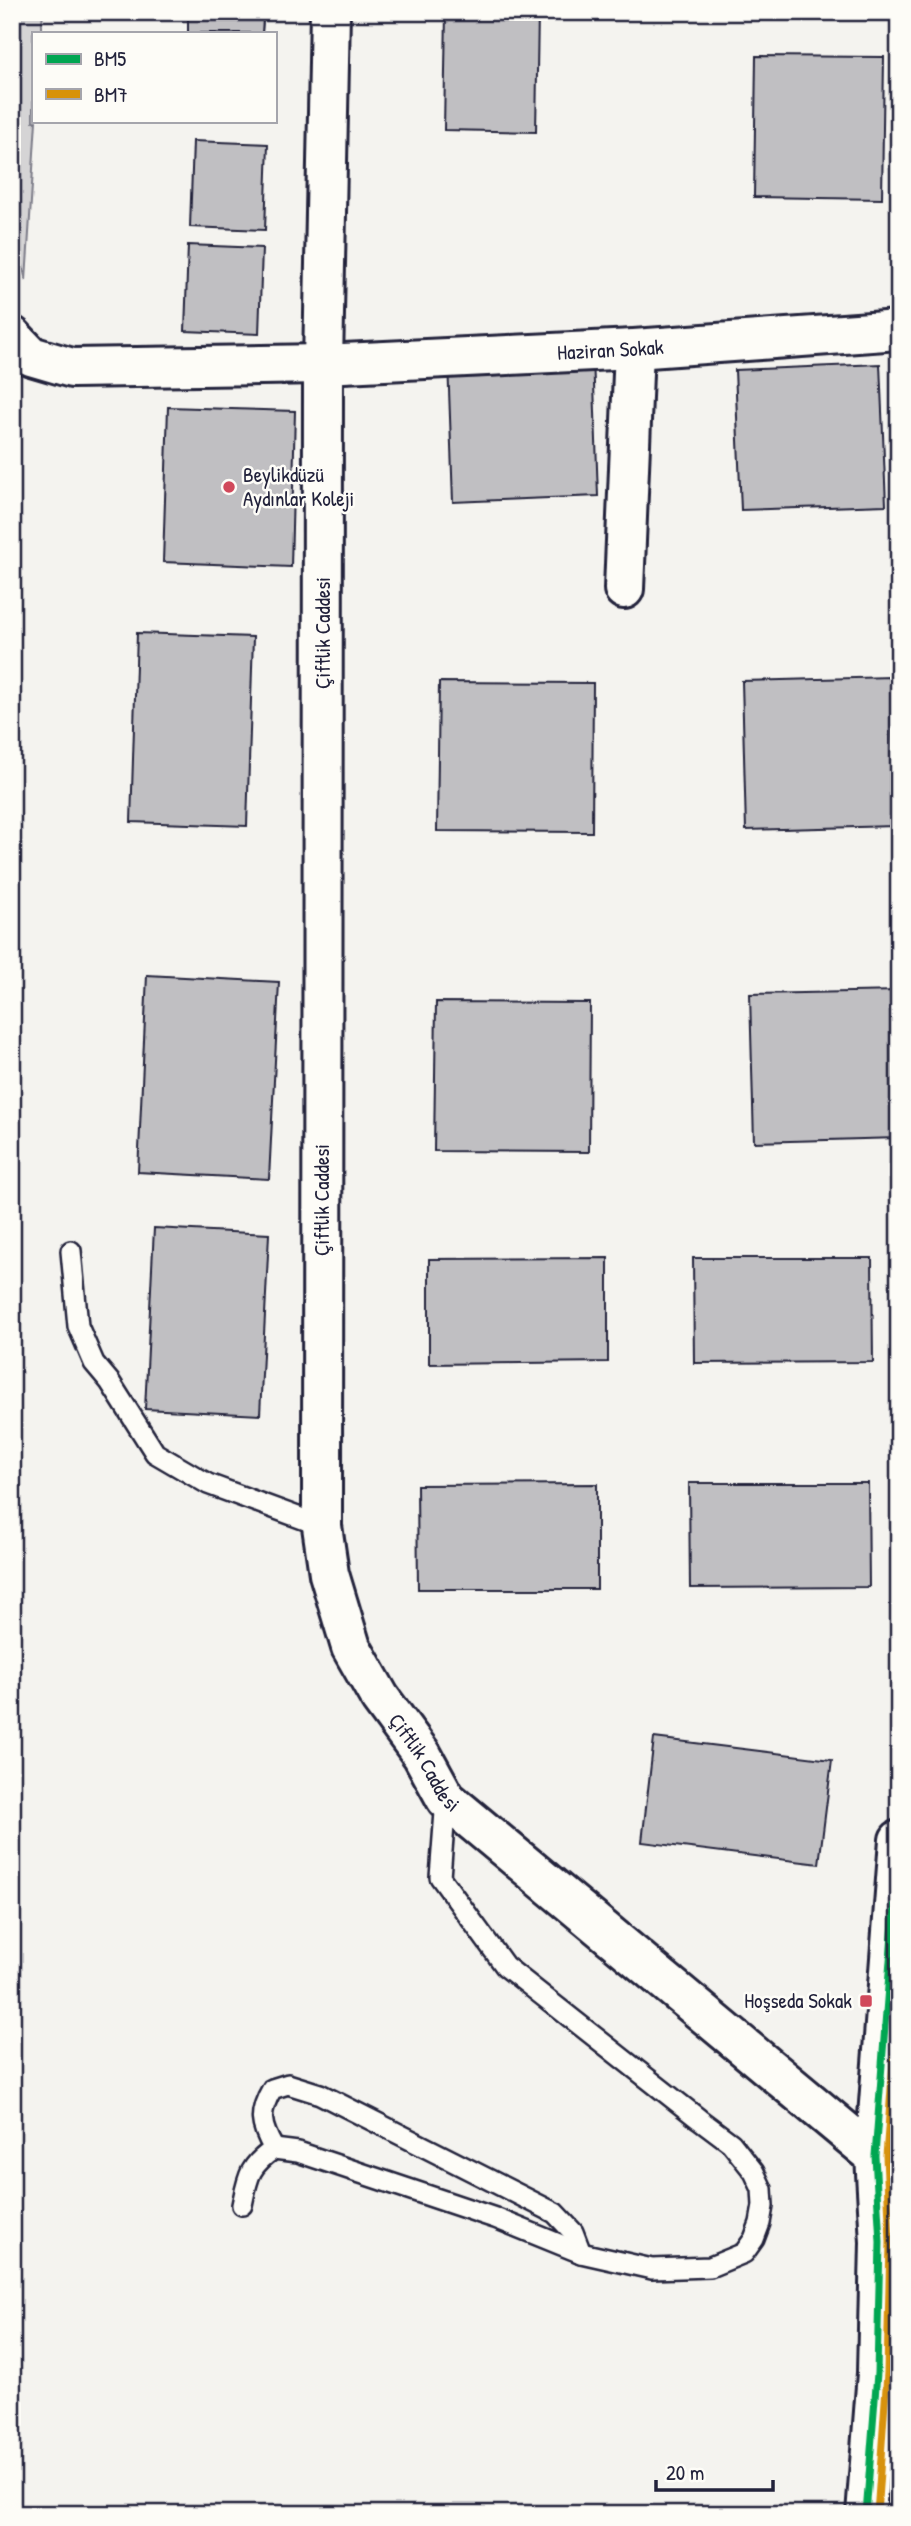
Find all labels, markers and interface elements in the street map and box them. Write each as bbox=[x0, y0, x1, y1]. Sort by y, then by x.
legend bbox=[32, 32, 276, 122]
text: BM5 bbox=[94, 44, 126, 73]
text: BM7 bbox=[94, 80, 128, 109]
street label: Haziran Sokak bbox=[557, 332, 665, 367]
place label: Beylikdüzü Aydınlar Koleji bbox=[243, 460, 354, 513]
marker: Beylikdüzü Aydınlar Koleji bbox=[221, 479, 237, 495]
street label: Çiftlik Caddesi bbox=[308, 577, 337, 689]
street label: Çiftlik Caddesi bbox=[307, 1144, 336, 1256]
street label: Çiftlik Caddesi bbox=[382, 1707, 466, 1819]
place label: Hoşseda Sokak bbox=[744, 1986, 852, 2015]
marker: Hoşseda Sokak bbox=[858, 1993, 874, 2009]
scale bar bbox=[656, 2449, 773, 2493]
text: 20 m bbox=[666, 2458, 704, 2487]

